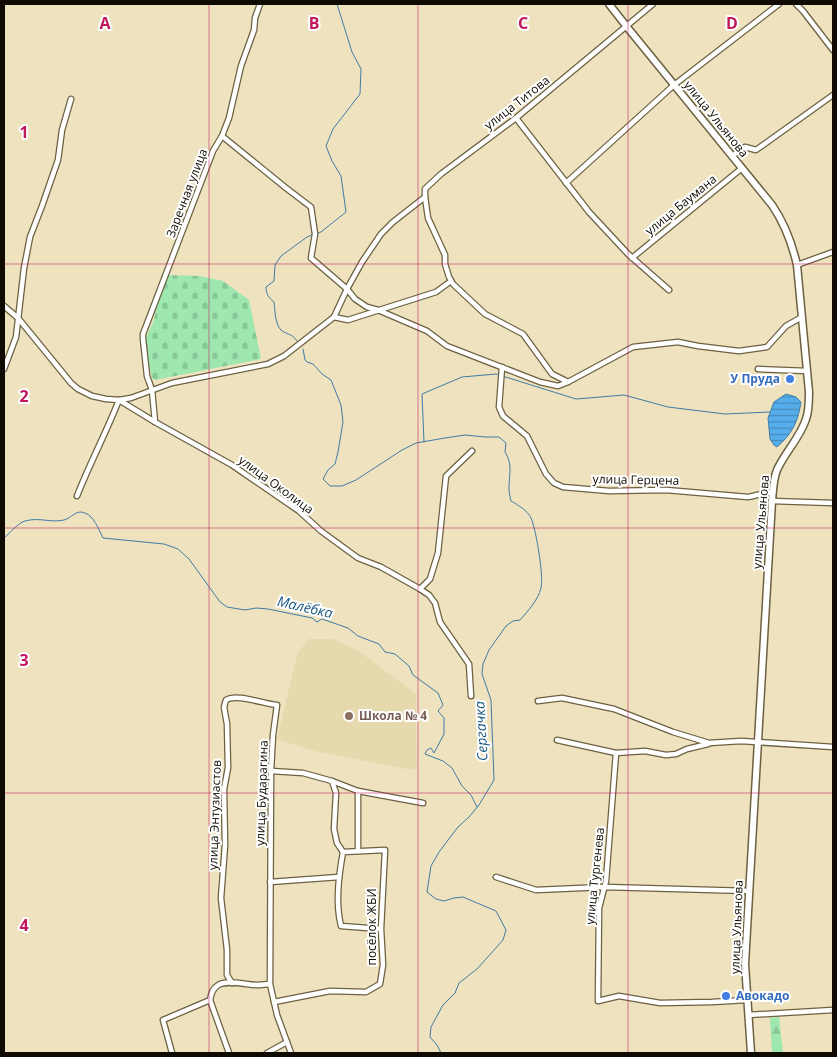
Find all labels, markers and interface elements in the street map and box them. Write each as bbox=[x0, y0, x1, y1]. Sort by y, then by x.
text: A bbox=[99, 12, 111, 34]
text: B bbox=[309, 12, 319, 34]
text: C bbox=[518, 12, 528, 34]
text: D bbox=[726, 12, 738, 34]
street label: улица Титова bbox=[481, 72, 553, 133]
street label: улица Ульянова bbox=[680, 77, 753, 161]
text: 1 bbox=[19, 121, 29, 143]
street label: Заречная улица bbox=[162, 146, 211, 240]
street label: улица Баумана bbox=[641, 170, 720, 239]
place label: У Пруда bbox=[730, 370, 780, 387]
marker: У Пруда bbox=[784, 373, 796, 385]
text: 2 bbox=[19, 385, 29, 407]
street label: улица Околица bbox=[235, 451, 317, 518]
street label: улица Герцена bbox=[593, 470, 679, 489]
street label: улица Ульянова bbox=[748, 474, 773, 570]
water label: Малёбка bbox=[275, 591, 335, 622]
text: 3 bbox=[19, 649, 29, 671]
water label: Сергачка bbox=[469, 700, 492, 761]
place label: Школа № 4 bbox=[359, 707, 427, 724]
marker: Школа № 4 bbox=[343, 710, 355, 722]
street label: улица Бударагина bbox=[251, 740, 272, 846]
street label: улица Энтузиастов bbox=[204, 760, 225, 870]
street label: улица Тургенева bbox=[581, 827, 608, 925]
street label: улица Ульянова bbox=[726, 880, 747, 974]
street label: посёлок ЖБИ bbox=[363, 888, 380, 966]
text: 4 bbox=[19, 914, 29, 936]
place label: Авокадо bbox=[736, 987, 789, 1004]
marker: Авокадо bbox=[720, 990, 732, 1002]

